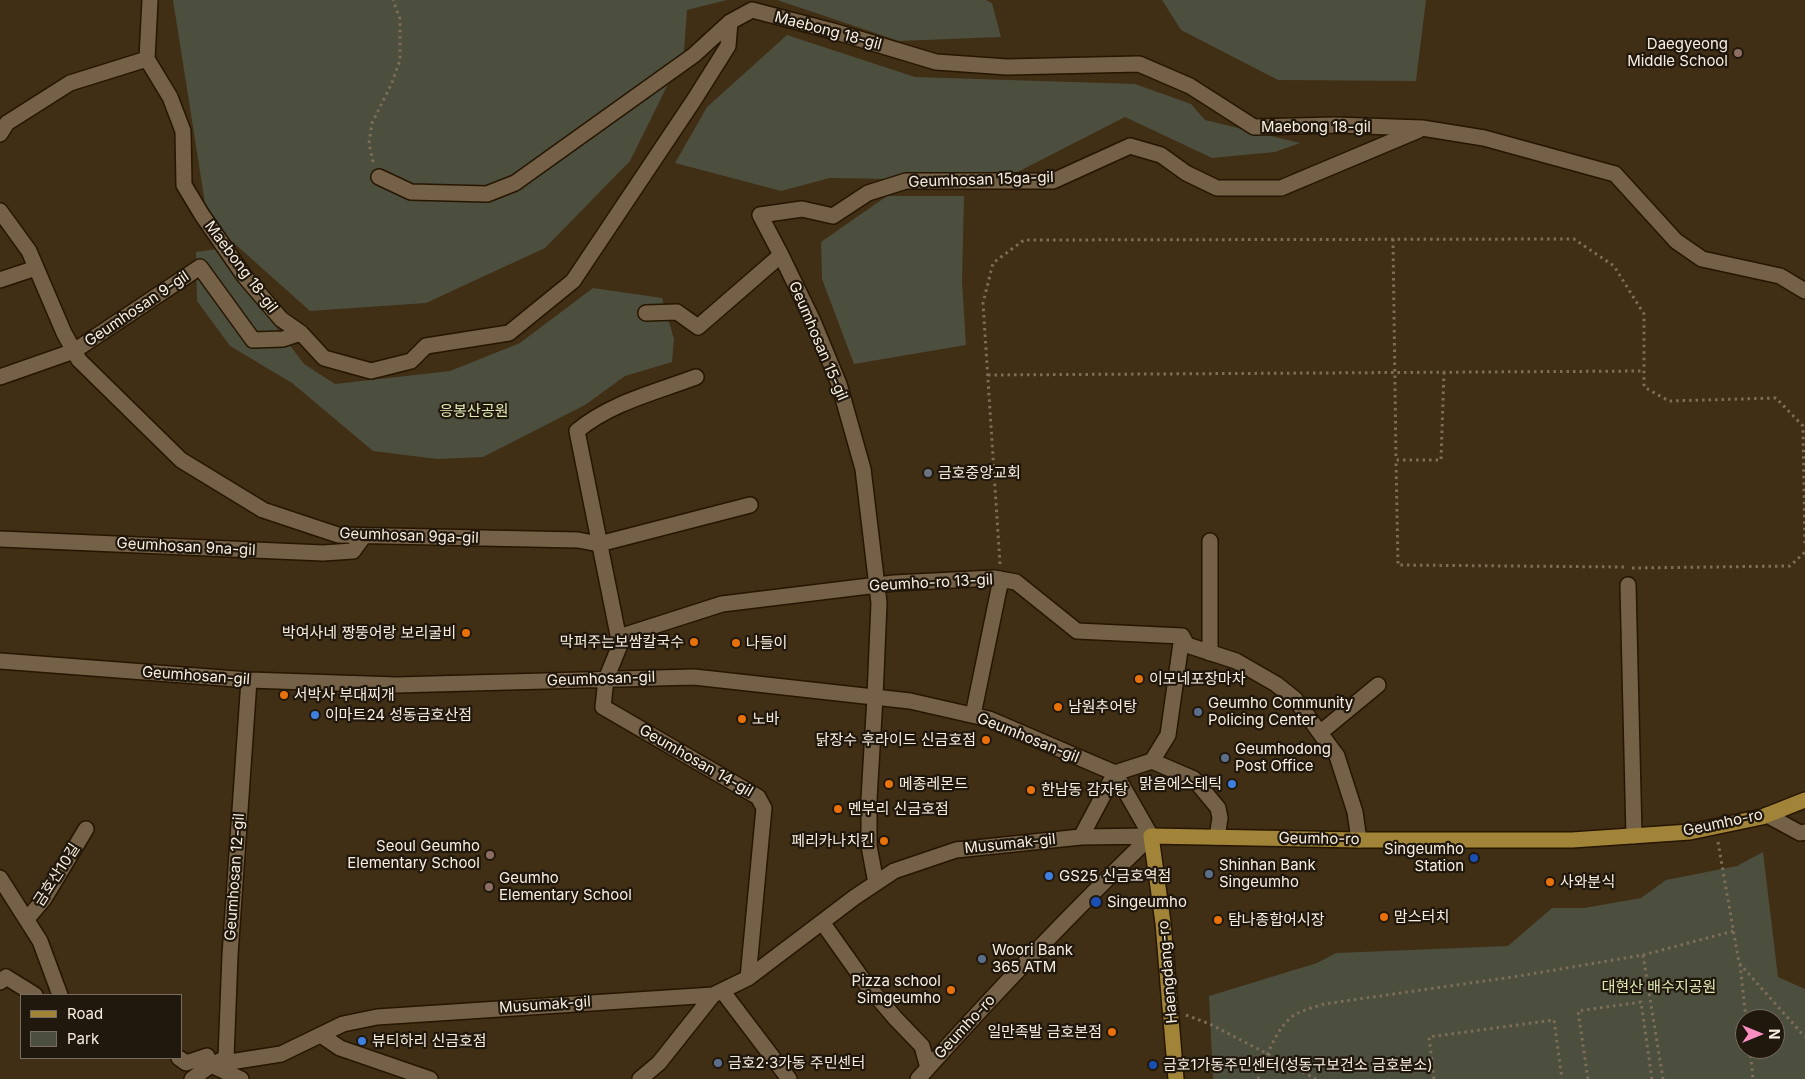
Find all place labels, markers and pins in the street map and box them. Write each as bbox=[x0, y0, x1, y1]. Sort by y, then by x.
place label: Daegyeong Middle School bbox=[1627, 35, 1728, 70]
marker: Daegyeong Middle School bbox=[1732, 47, 1744, 59]
place label: 금호중앙교회 bbox=[938, 464, 1021, 482]
marker: 금호중앙교회 bbox=[922, 467, 934, 479]
place label: 박여사네 짱뚱어랑 보리굴비 bbox=[282, 624, 456, 642]
marker: 박여사네 짱뚱어랑 보리굴비 bbox=[460, 627, 472, 639]
place label: 막퍼주는보쌈칼국수 bbox=[560, 633, 684, 651]
place label: 나들이 bbox=[746, 634, 787, 652]
marker: 막퍼주는보쌈칼국수 bbox=[688, 636, 700, 648]
marker: 나들이 bbox=[730, 637, 742, 649]
place label: 이모네포장마차 bbox=[1149, 670, 1246, 688]
marker: 이모네포장마차 bbox=[1133, 673, 1145, 685]
place label: 서박사 부대찌개 bbox=[294, 686, 395, 704]
marker: 서박사 부대찌개 bbox=[278, 689, 290, 701]
place label: Geumho Community Policing Center bbox=[1208, 694, 1353, 729]
place label: 남원추어탕 bbox=[1068, 698, 1137, 716]
marker: 남원추어탕 bbox=[1052, 701, 1064, 713]
place label: 이마트24 성동금호산점 bbox=[325, 706, 472, 724]
marker: Geumho Community Policing Center bbox=[1192, 706, 1204, 718]
marker: 이마트24 성동금호산점 bbox=[309, 709, 321, 721]
place label: 노바 bbox=[752, 710, 780, 728]
marker: 노바 bbox=[736, 713, 748, 725]
place label: 닭장수 후라이드 신금호점 bbox=[816, 731, 976, 749]
marker: 닭장수 후라이드 신금호점 bbox=[980, 734, 992, 746]
place label: Geumhodong Post Office bbox=[1235, 740, 1331, 775]
marker: Geumhodong Post Office bbox=[1219, 752, 1231, 764]
place label: 메종레몬드 bbox=[899, 775, 968, 793]
place label: 맑음에스테틱 bbox=[1139, 775, 1222, 793]
marker: 메종레몬드 bbox=[883, 778, 895, 790]
marker: 맑음에스테틱 bbox=[1226, 778, 1238, 790]
place label: 한남동 감자탕 bbox=[1041, 781, 1128, 799]
marker: 한남동 감자탕 bbox=[1025, 784, 1037, 796]
place label: 멘부리 신금호점 bbox=[848, 800, 949, 818]
marker: 멘부리 신금호점 bbox=[832, 803, 844, 815]
place label: 페리카나치킨 bbox=[791, 832, 874, 850]
marker: 페리카나치킨 bbox=[878, 835, 890, 847]
place label: Seoul Geumho Elementary School bbox=[347, 837, 480, 872]
place label: Singeumho Station bbox=[1384, 840, 1464, 875]
marker: Seoul Geumho Elementary School bbox=[484, 849, 496, 861]
marker: Singeumho Station bbox=[1468, 852, 1480, 864]
place label: Shinhan Bank Singeumho bbox=[1219, 856, 1316, 891]
place label: GS25 신금호역점 bbox=[1059, 867, 1171, 885]
marker: Shinhan Bank Singeumho bbox=[1203, 868, 1215, 880]
place label: Geumho Elementary School bbox=[499, 869, 632, 904]
marker: GS25 신금호역점 bbox=[1043, 870, 1055, 882]
place label: 사와분식 bbox=[1560, 873, 1615, 891]
marker: 사와분식 bbox=[1544, 876, 1556, 888]
marker: Geumho Elementary School bbox=[483, 881, 495, 893]
place label: Singeumho bbox=[1107, 893, 1187, 911]
marker: Singeumho bbox=[1089, 895, 1103, 909]
place label: 맘스터치 bbox=[1394, 908, 1449, 926]
place label: 탐나종합어시장 bbox=[1228, 911, 1325, 929]
marker: 맘스터치 bbox=[1378, 911, 1390, 923]
marker: 탐나종합어시장 bbox=[1212, 914, 1224, 926]
place label: Woori Bank 365 ATM bbox=[992, 941, 1073, 976]
marker: Woori Bank 365 ATM bbox=[976, 953, 988, 965]
place label: Pizza school Simgeumho bbox=[852, 972, 941, 1007]
marker: Pizza school Simgeumho bbox=[945, 984, 957, 996]
place label: 일만족발 금호본점 bbox=[987, 1023, 1102, 1041]
marker: 일만족발 금호본점 bbox=[1106, 1026, 1118, 1038]
place label: 뷰티하리 신금호점 bbox=[372, 1032, 487, 1050]
marker: 뷰티하리 신금호점 bbox=[356, 1035, 368, 1047]
place label: 금호2·3가동 주민센터 bbox=[728, 1054, 865, 1072]
place label: 금호1가동주민센터(성동구보건소 금호분소) bbox=[1163, 1056, 1433, 1074]
marker: 금호2·3가동 주민센터 bbox=[712, 1057, 724, 1069]
marker: 금호1가동주민센터(성동구보건소 금호분소) bbox=[1147, 1059, 1159, 1071]

